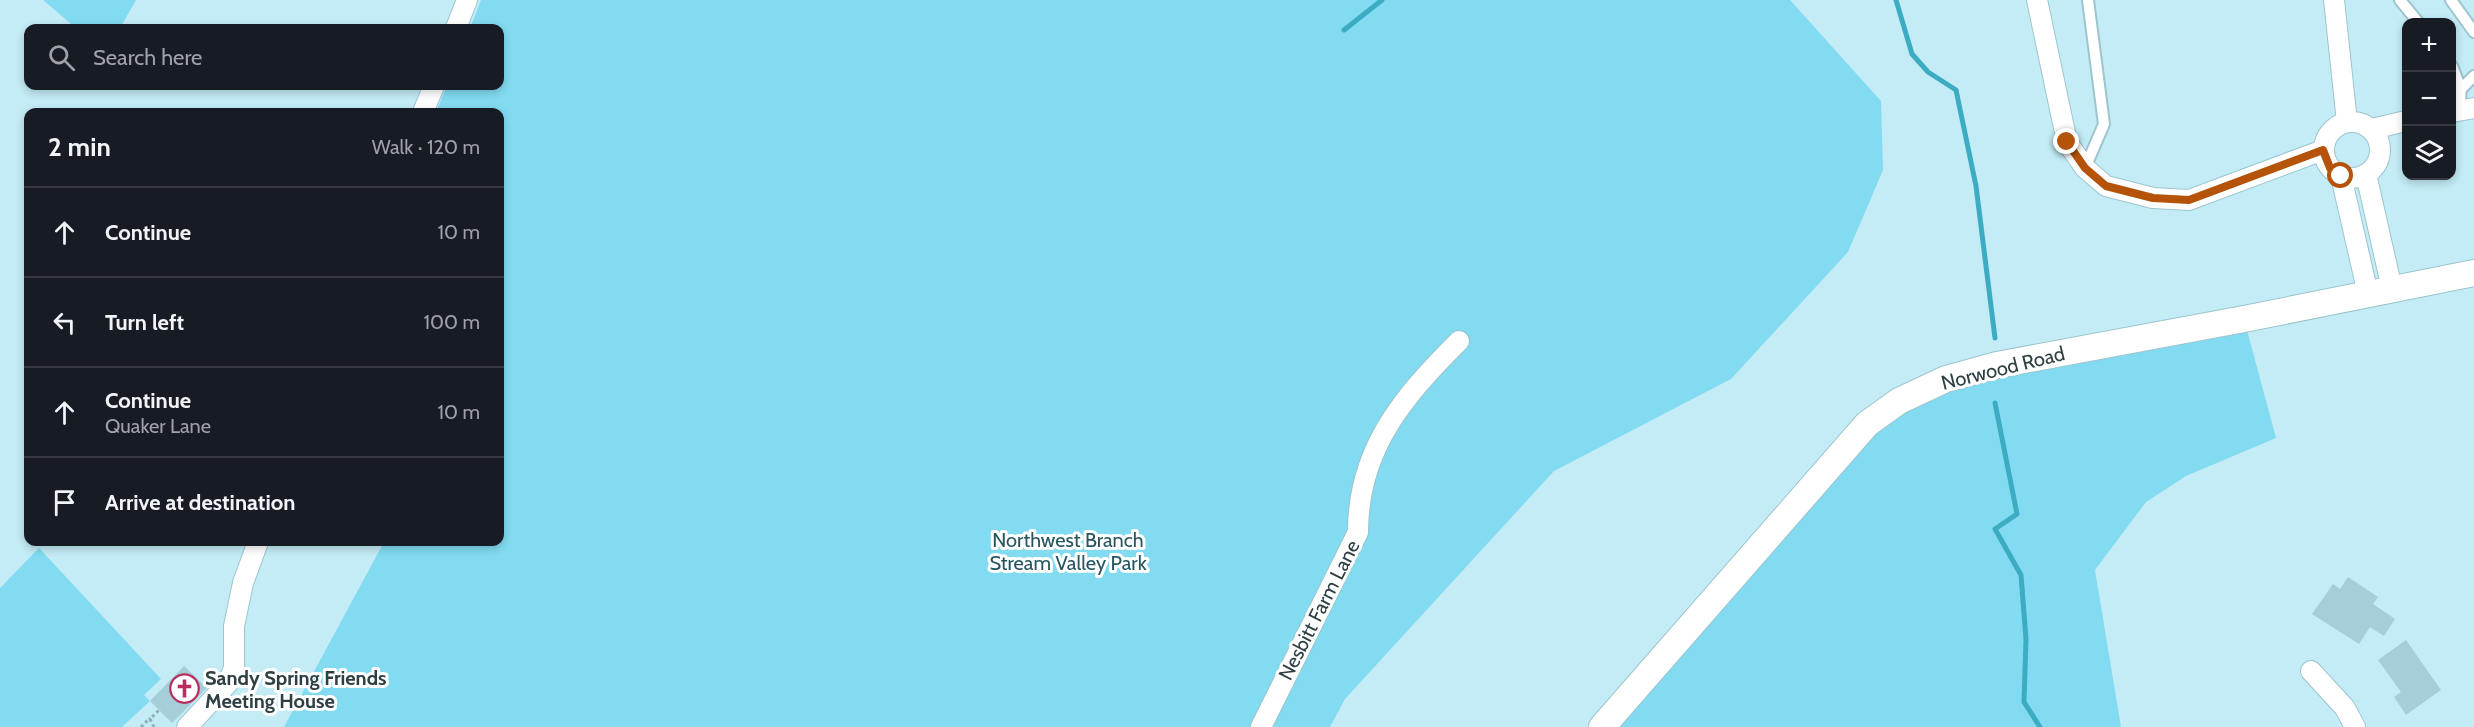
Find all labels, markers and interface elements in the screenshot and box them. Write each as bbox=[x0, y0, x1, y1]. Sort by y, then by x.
map controls bbox=[2402, 18, 2456, 180]
button: + bbox=[2402, 18, 2456, 72]
search box bbox=[24, 24, 504, 90]
icon: search bbox=[45, 41, 78, 74]
text: Search here bbox=[93, 44, 202, 71]
button: − bbox=[2402, 72, 2456, 126]
button: layers bbox=[2402, 126, 2456, 180]
route end bbox=[2053, 128, 2079, 154]
text: 2 min bbox=[48, 131, 111, 163]
text: Walk · 120 m bbox=[372, 135, 480, 159]
route start bbox=[2327, 162, 2353, 188]
icon: ahead bbox=[48, 216, 81, 249]
text: Continue bbox=[105, 219, 191, 246]
text: 10 m bbox=[437, 220, 480, 244]
icon: left bbox=[48, 306, 81, 339]
text: Turn left bbox=[105, 309, 184, 336]
text: 100 m bbox=[424, 310, 480, 334]
street label: Norwood Road bbox=[1939, 341, 2067, 395]
text: Continue bbox=[105, 387, 191, 414]
icon: ahead bbox=[48, 396, 81, 429]
text: 10 m bbox=[437, 400, 480, 424]
text: Quaker Lane bbox=[105, 414, 211, 438]
icon: arrive bbox=[48, 486, 81, 519]
text: Arrive at destination bbox=[105, 489, 295, 516]
park label: Northwest Branch Stream Valley Park bbox=[989, 528, 1147, 575]
street label: Nesbitt Farm Lane bbox=[1273, 536, 1365, 684]
place label: Sandy Spring Friends Meeting House bbox=[205, 666, 387, 713]
church icon: Sandy Spring Friends Meeting House bbox=[168, 673, 200, 705]

